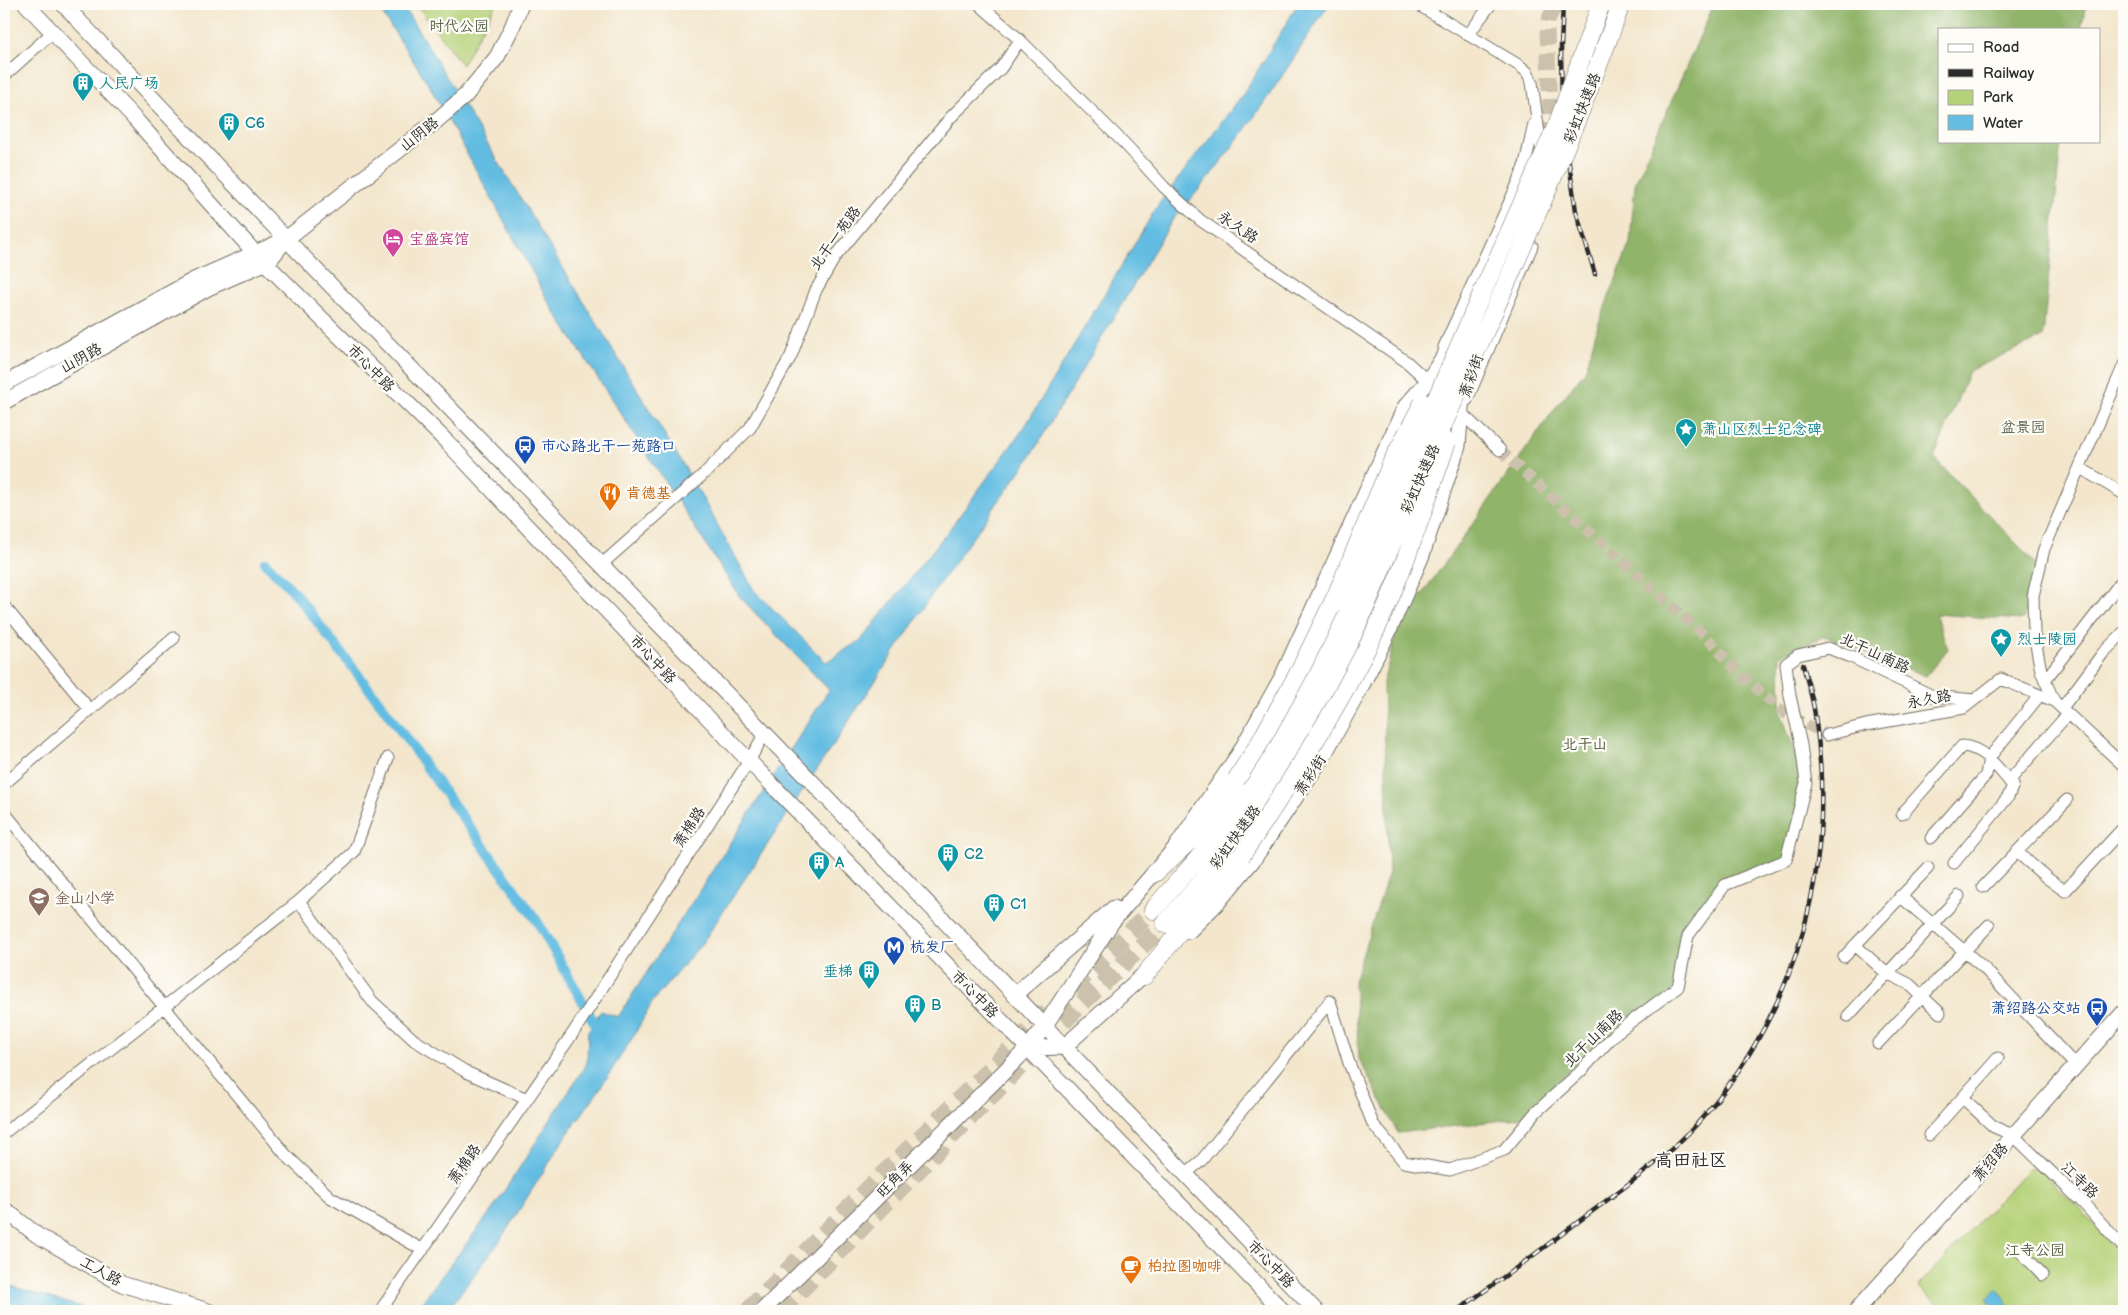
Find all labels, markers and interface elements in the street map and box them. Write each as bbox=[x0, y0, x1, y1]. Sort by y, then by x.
park label: 时代公园 bbox=[429, 17, 489, 36]
legend bbox=[1938, 28, 2100, 142]
text: Road bbox=[1983, 38, 2019, 57]
text: Railway bbox=[1983, 64, 2034, 83]
street label: 彩虹快速路 bbox=[1560, 70, 1605, 147]
building icon: 人民广场 bbox=[71, 71, 95, 102]
place label: 人民广场 bbox=[99, 74, 159, 93]
text: Park bbox=[1983, 88, 2014, 107]
building icon: C6 bbox=[217, 111, 241, 142]
street label: 山阴路 bbox=[396, 113, 443, 156]
place label: C6 bbox=[245, 114, 265, 133]
text: Water bbox=[1983, 114, 2023, 133]
street label: 北干一苑路 bbox=[806, 202, 865, 274]
street label: 永久路 bbox=[1214, 207, 1262, 248]
hotel icon: 宝盛宾馆 bbox=[381, 227, 405, 258]
place label: 宝盛宾馆 bbox=[409, 230, 469, 249]
street label: 山阴路 bbox=[57, 339, 106, 378]
street label: 市心中路 bbox=[343, 340, 399, 396]
street label: 萧彩街 bbox=[1455, 352, 1488, 401]
place icon: 萧山区烈士纪念碑 bbox=[1674, 417, 1698, 448]
park label: 盆景园 bbox=[2000, 418, 2046, 437]
place label: 萧山区烈士纪念碑 bbox=[1702, 420, 1822, 439]
bus stop icon: 市心路北干一苑路口 bbox=[513, 434, 537, 465]
place label: 市心路北干一苑路口 bbox=[541, 437, 676, 456]
street label: 彩虹快速路 bbox=[1397, 441, 1444, 517]
restaurant icon: 肯德基 bbox=[598, 481, 622, 512]
place label: 肯德基 bbox=[626, 484, 671, 503]
place icon: 烈士陵园 bbox=[1989, 627, 2013, 658]
street label: 北干山南路 bbox=[1837, 629, 1913, 678]
place label: 烈士陵园 bbox=[2017, 630, 2077, 649]
street label: 市心中路 bbox=[625, 631, 680, 688]
street label: 永久路 bbox=[1905, 686, 1953, 713]
park label: 北干山 bbox=[1562, 735, 1608, 754]
street label: 萧彩街 bbox=[1290, 751, 1331, 799]
street label: 彩虹快速路 bbox=[1206, 801, 1265, 873]
street label: 萧棉路 bbox=[669, 803, 710, 851]
building icon: C2 bbox=[936, 842, 960, 873]
place label: C2 bbox=[964, 845, 984, 864]
building icon: A bbox=[807, 850, 831, 881]
place label: A bbox=[835, 853, 845, 872]
school or university icon: 金山小学 bbox=[27, 886, 51, 917]
place label: 金山小学 bbox=[55, 889, 115, 908]
building icon: C1 bbox=[982, 892, 1006, 923]
place label: C1 bbox=[1010, 895, 1026, 914]
metro station icon: 杭发厂 bbox=[882, 935, 906, 966]
place label: 杭发厂 bbox=[910, 938, 955, 957]
building icon: 垂梯 bbox=[857, 959, 881, 990]
place label: 垂梯 bbox=[823, 962, 853, 981]
street label: 市心中路 bbox=[947, 966, 1002, 1023]
building icon: B bbox=[903, 993, 927, 1024]
place label: B bbox=[931, 996, 941, 1015]
bus stop icon: 萧绍路公交站 bbox=[2085, 996, 2109, 1027]
place label: 萧绍路公交站 bbox=[1991, 999, 2081, 1018]
street label: 北干山南路 bbox=[1560, 1005, 1627, 1071]
street label: 萧绍路 bbox=[1968, 1139, 2012, 1186]
street label: 萧棉路 bbox=[444, 1140, 485, 1188]
district label: 高田社区 bbox=[1655, 1150, 1727, 1171]
street label: 旺角弄 bbox=[873, 1157, 918, 1202]
street label: 江寺路 bbox=[2057, 1158, 2102, 1203]
street label: 市心中路 bbox=[1243, 1236, 1298, 1293]
park label: 江寺公园 bbox=[2005, 1241, 2065, 1260]
street label: 工人路 bbox=[76, 1252, 125, 1291]
cafe icon: 柏拉图咖啡 bbox=[1119, 1254, 1143, 1285]
place label: 柏拉图咖啡 bbox=[1147, 1257, 1222, 1276]

